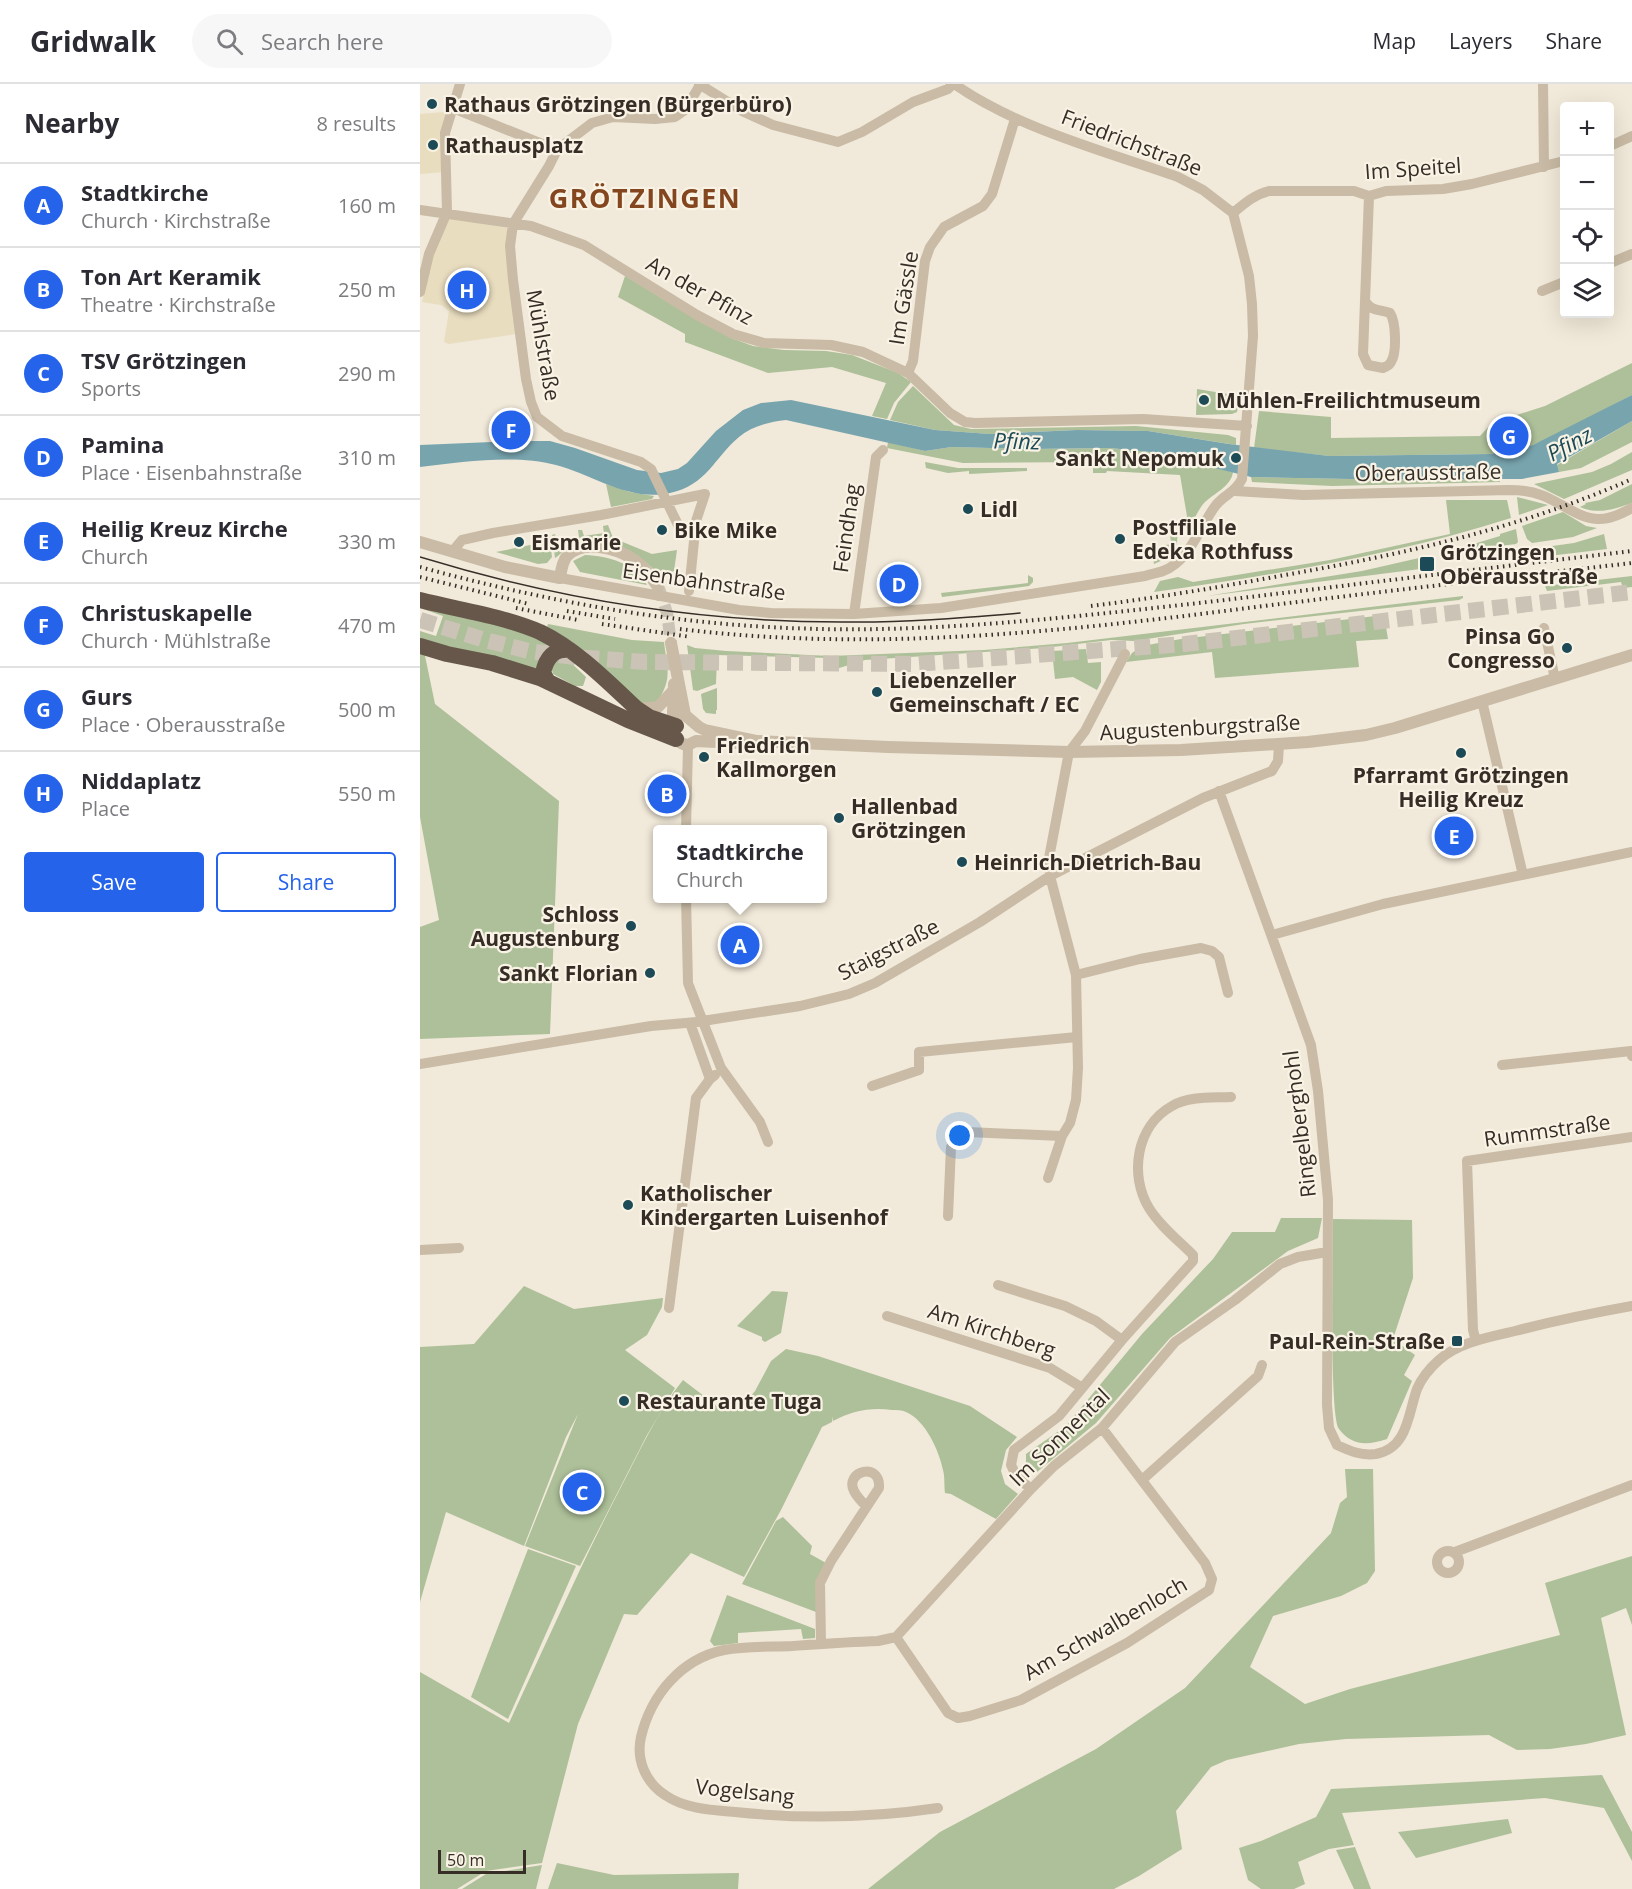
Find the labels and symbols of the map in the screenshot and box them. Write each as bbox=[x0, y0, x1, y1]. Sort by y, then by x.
place label: Rathaus Grötzingen (Bürgerbüro) bbox=[444, 90, 792, 118]
marker: Rathaus Grötzingen (Bürgerbüro) bbox=[425, 97, 439, 111]
street label: Friedrichstraße bbox=[1058, 102, 1206, 182]
place label: Rathausplatz bbox=[445, 131, 583, 159]
marker: Rathausplatz bbox=[426, 138, 440, 152]
street label: Im Speitel bbox=[1364, 151, 1462, 185]
district label: GRÖTZINGEN bbox=[549, 179, 741, 216]
street label: An der Pfinz bbox=[642, 249, 759, 331]
street label: Im Gässle bbox=[882, 249, 924, 347]
pin: H bbox=[448, 268, 486, 312]
street label: Mühlstraße bbox=[520, 287, 568, 403]
place label: Mühlen-Freilichtmuseum bbox=[1216, 386, 1481, 414]
marker: Mühlen-Freilichtmuseum bbox=[1197, 393, 1211, 407]
pin: F bbox=[492, 408, 530, 452]
pin: G bbox=[1490, 414, 1528, 458]
water label: Pfinz bbox=[1541, 419, 1597, 467]
water label: Pfinz bbox=[993, 425, 1041, 455]
place label: Sankt Nepomuk bbox=[1055, 444, 1225, 472]
marker: Sankt Nepomuk bbox=[1229, 451, 1243, 465]
street label: Oberausstraße bbox=[1354, 457, 1502, 487]
street label: Feindhag bbox=[826, 482, 866, 574]
place label: Lidl bbox=[980, 495, 1018, 523]
marker: Lidl bbox=[961, 502, 975, 516]
place label: Postfiliale Edeka Rothfuss bbox=[1132, 513, 1293, 565]
place label: Bike Mike bbox=[674, 516, 777, 544]
marker: Bike Mike bbox=[655, 523, 669, 537]
place label: Eismarie bbox=[531, 528, 621, 556]
marker: Postfiliale Edeka Rothfuss bbox=[1113, 532, 1127, 546]
marker: Eismarie bbox=[512, 535, 526, 549]
place label: Grötzingen Oberausstraße bbox=[1440, 538, 1598, 590]
marker: Grötzingen Oberausstraße bbox=[1418, 555, 1436, 573]
street label: Eisenbahnstraße bbox=[621, 556, 787, 606]
pin: D bbox=[880, 562, 918, 606]
place label: Pinsa Go Congresso bbox=[1447, 622, 1555, 674]
marker: Pinsa Go Congresso bbox=[1560, 641, 1574, 655]
place label: Liebenzeller Gemeinschaft / EC bbox=[889, 666, 1080, 718]
marker: Liebenzeller Gemeinschaft / EC bbox=[870, 685, 884, 699]
street label: Augustenburgstraße bbox=[1099, 708, 1301, 746]
place label: Friedrich Kallmorgen bbox=[716, 731, 837, 783]
marker: Pfarramt Grötzingen Heilig Kreuz bbox=[1454, 746, 1468, 760]
marker: Friedrich Kallmorgen bbox=[697, 750, 711, 764]
place label: Pfarramt Grötzingen Heilig Kreuz bbox=[1353, 761, 1569, 813]
pin: B bbox=[648, 772, 686, 816]
place label: Hallenbad Grötzingen bbox=[851, 792, 966, 844]
marker: Hallenbad Grötzingen bbox=[832, 811, 846, 825]
pin: E bbox=[1434, 814, 1474, 858]
place label: Heinrich-Dietrich-Bau bbox=[974, 848, 1201, 876]
marker: Heinrich-Dietrich-Bau bbox=[955, 855, 969, 869]
place label: Schloss Augustenburg bbox=[471, 900, 619, 952]
street label: Staigstraße bbox=[833, 912, 943, 986]
marker: Schloss Augustenburg bbox=[624, 919, 638, 933]
pin: A bbox=[720, 922, 760, 968]
place label: Sankt Florian bbox=[499, 959, 638, 987]
marker: Sankt Florian bbox=[643, 966, 657, 980]
street label: Ringelberghohl bbox=[1276, 1049, 1322, 1199]
street label: Rummstraße bbox=[1482, 1107, 1612, 1153]
your location bbox=[945, 1121, 974, 1150]
place label: Katholischer Kindergarten Luisenhof bbox=[640, 1179, 890, 1231]
marker: Katholischer Kindergarten Luisenhof bbox=[621, 1198, 635, 1212]
street label: Am Kirchberg bbox=[925, 1296, 1059, 1364]
place label: Paul-Rein-Straße bbox=[1269, 1327, 1445, 1355]
marker: Paul-Rein-Straße bbox=[1450, 1334, 1464, 1348]
street label: Im Sonnental bbox=[1003, 1382, 1115, 1492]
place label: Restaurante Tuga bbox=[636, 1387, 822, 1415]
marker: Restaurante Tuga bbox=[617, 1394, 631, 1408]
pin: C bbox=[562, 1470, 602, 1514]
street label: Am Schwalbenloch bbox=[1018, 1570, 1192, 1686]
street label: Vogelsang bbox=[694, 1772, 796, 1810]
scale bar bbox=[438, 1847, 526, 1874]

